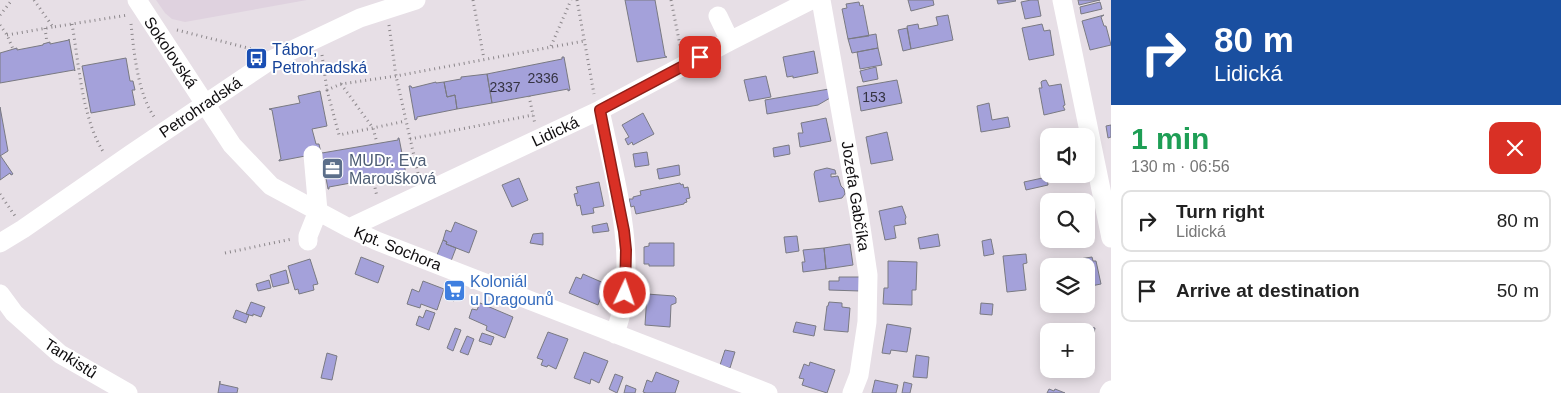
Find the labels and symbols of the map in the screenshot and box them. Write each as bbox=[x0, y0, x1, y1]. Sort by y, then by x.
street label: Sokolovská bbox=[141, 14, 201, 91]
pin bbox=[679, 36, 721, 78]
place label: Tábor, Petrohradská bbox=[272, 41, 367, 76]
bus stop icon: Tábor, Petrohradská bbox=[244, 46, 268, 70]
house number: 2336 bbox=[527, 70, 559, 86]
street label: Petrohradská bbox=[156, 74, 245, 141]
house number: 2337 bbox=[489, 79, 521, 95]
house number: 153 bbox=[862, 89, 886, 105]
street label: Lidická bbox=[529, 113, 581, 150]
street label: Jozefa Gabčíka bbox=[838, 140, 873, 252]
place label: MUDr. Eva Maroušková bbox=[349, 152, 436, 187]
office icon: MUDr. Eva Maroušková bbox=[321, 157, 345, 181]
street label: Kpt. Sochora bbox=[352, 223, 444, 274]
position arrow bbox=[598, 266, 650, 318]
place label: Koloniál u Dragounů bbox=[470, 273, 554, 308]
supermarket icon: Koloniál u Dragounů bbox=[442, 278, 466, 302]
street label: Tankistů bbox=[41, 335, 100, 382]

